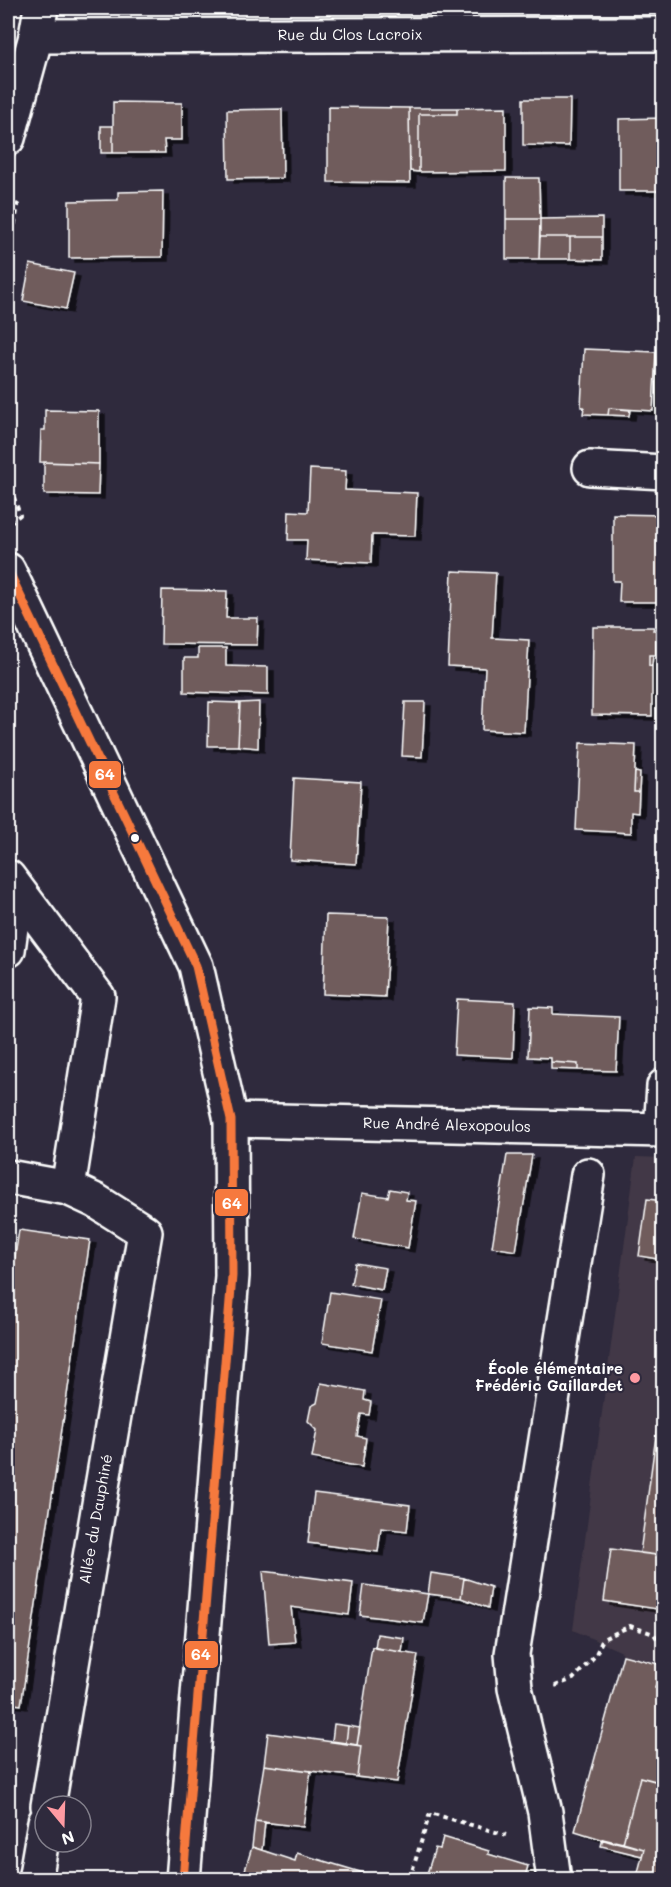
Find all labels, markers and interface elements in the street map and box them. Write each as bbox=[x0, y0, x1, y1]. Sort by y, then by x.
street label: Rue du Clos Lacroix bbox=[278, 24, 423, 44]
line badge: 64 bbox=[88, 760, 122, 789]
text: 64 bbox=[95, 763, 115, 784]
unlabelled marker bbox=[129, 832, 141, 844]
street label: Rue André Alexopoulos bbox=[363, 1112, 531, 1136]
line badge: 64 bbox=[214, 1188, 249, 1217]
text: 64 bbox=[222, 1192, 242, 1213]
place label: École élémentaire Frédéric Gaillardet bbox=[475, 1358, 623, 1395]
marker: École élémentaire Frédéric Gaillardet bbox=[628, 1371, 642, 1385]
street label: Allée du Dauphiné bbox=[74, 1452, 116, 1585]
line badge: 64 bbox=[184, 1640, 219, 1669]
text: 64 bbox=[191, 1643, 211, 1664]
north arrow bbox=[33, 1794, 93, 1854]
text: N bbox=[59, 1827, 77, 1851]

